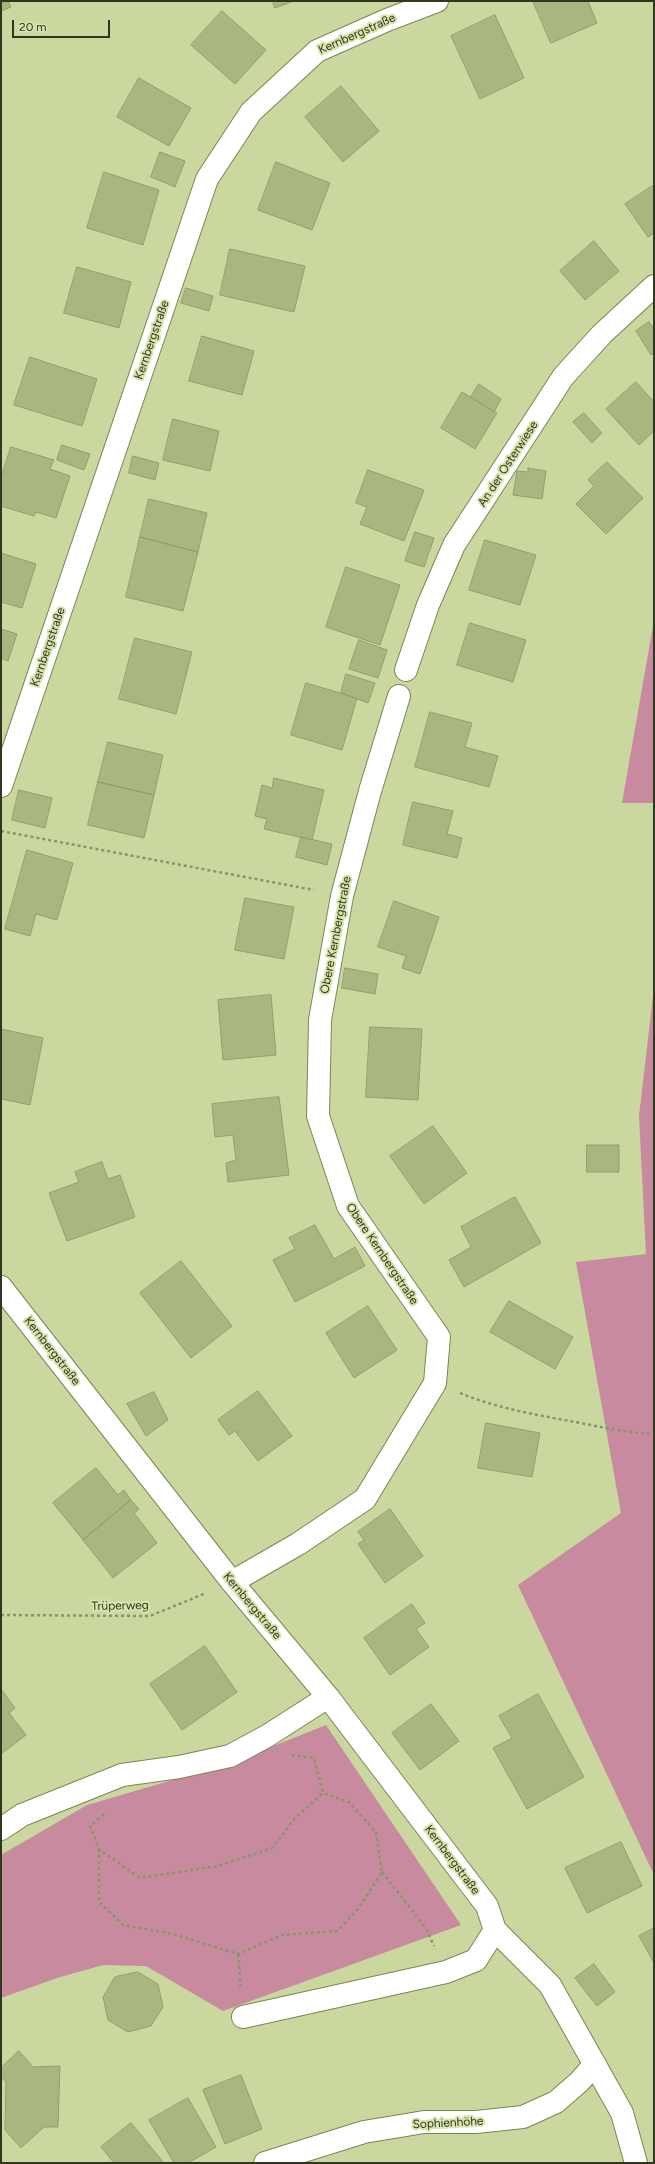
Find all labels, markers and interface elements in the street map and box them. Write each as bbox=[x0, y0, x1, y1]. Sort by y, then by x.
street label: Kernbergstraße bbox=[316, 11, 398, 57]
scale bar bbox=[14, 12, 112, 38]
text: 20 m bbox=[19, 20, 47, 34]
street label: Kernbergstraße bbox=[132, 298, 172, 382]
street label: An der Osterwiese bbox=[475, 418, 541, 510]
street label: Kernbergstraße bbox=[28, 605, 68, 689]
street label: Obere Kernbergstraße bbox=[318, 875, 354, 995]
street label: Obere Kernbergstraße bbox=[343, 1201, 421, 1307]
street label: Kernbergstraße bbox=[21, 1314, 83, 1388]
street label: Kernbergstraße bbox=[220, 1570, 284, 1642]
street label: Trüperweg bbox=[91, 1598, 149, 1614]
street label: Kernbergstraße bbox=[421, 1823, 483, 1897]
street label: Sophienhöhe bbox=[412, 2114, 484, 2132]

